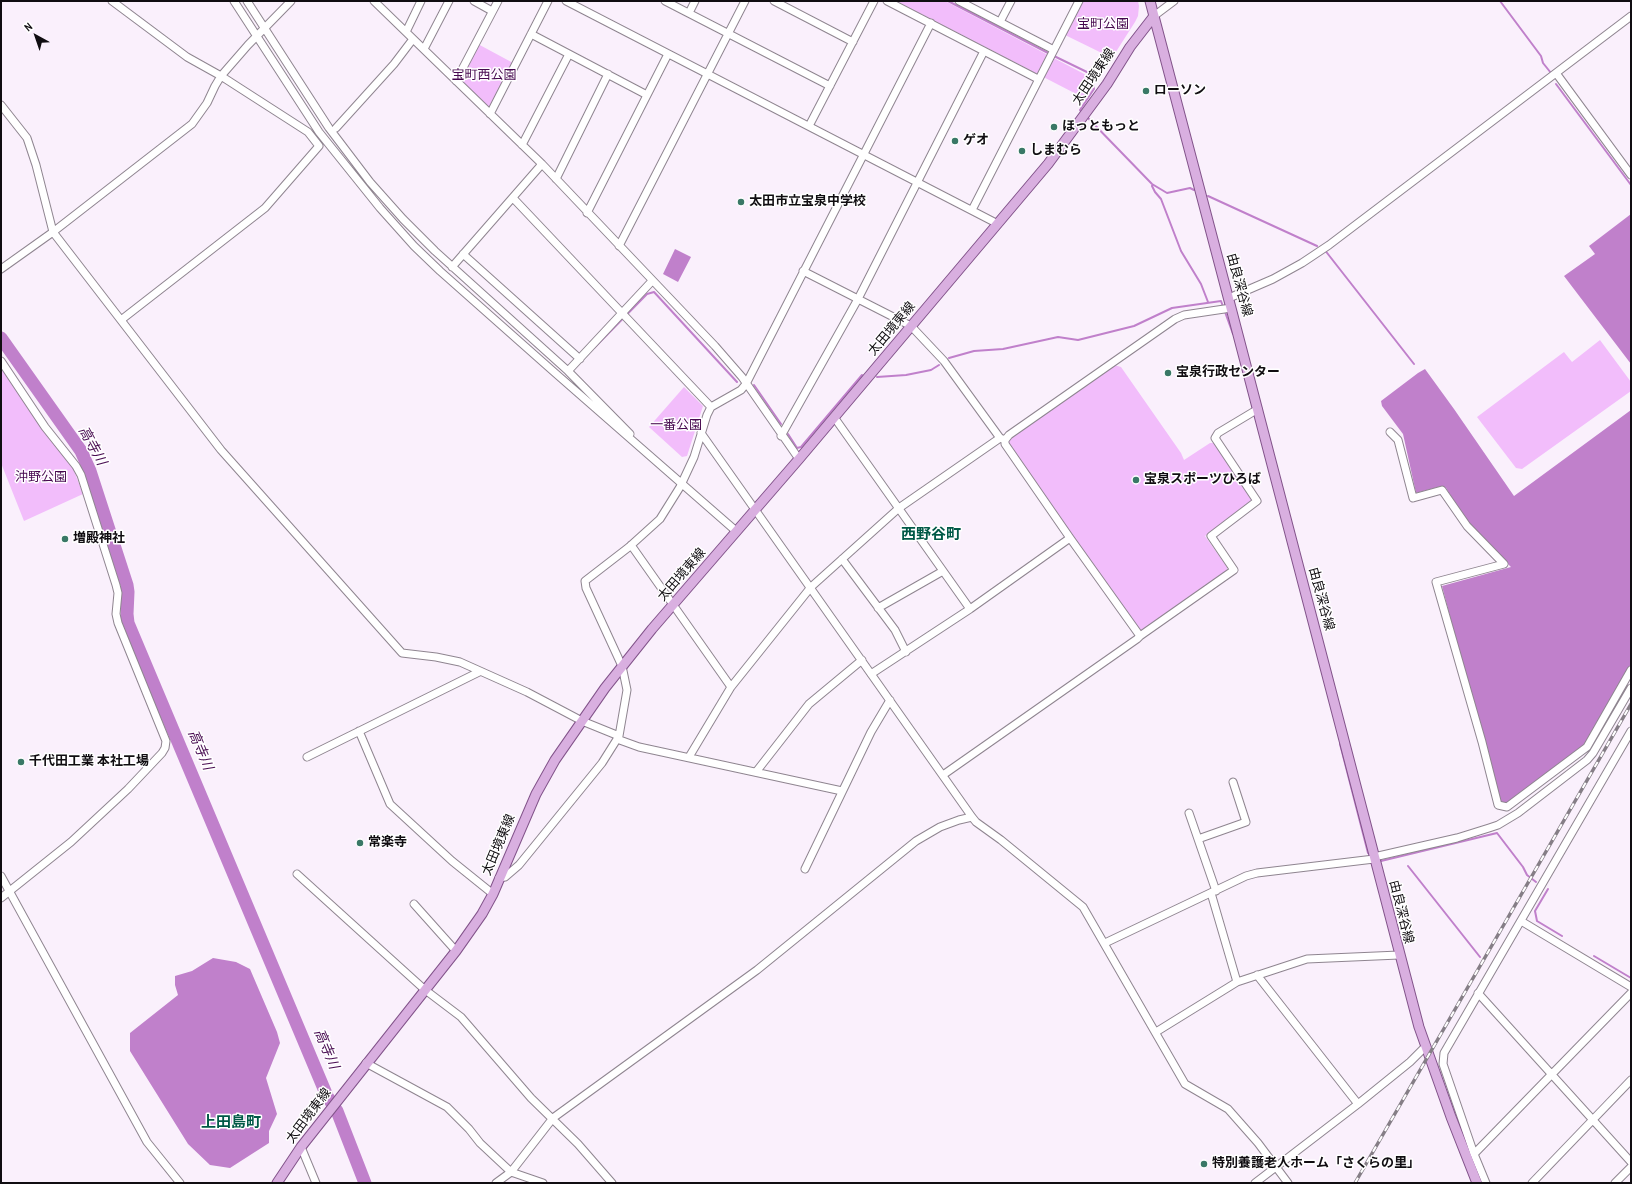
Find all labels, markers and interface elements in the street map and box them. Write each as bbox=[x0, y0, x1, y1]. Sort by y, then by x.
north arrow bbox=[16, 16, 56, 56]
park label: 宝町公園 bbox=[1077, 17, 1129, 33]
text: N bbox=[21, 19, 35, 34]
street label: 太田境東線 bbox=[1069, 46, 1119, 108]
park label: 宝町西公園 bbox=[452, 68, 516, 84]
place label: ローソン bbox=[1154, 83, 1206, 99]
marker: ローソン bbox=[1141, 86, 1151, 96]
place label: ほっともっと bbox=[1062, 119, 1140, 135]
marker: ほっともっと bbox=[1049, 122, 1059, 132]
place label: ゲオ bbox=[963, 133, 989, 149]
marker: ゲオ bbox=[950, 136, 960, 146]
place label: しまむら bbox=[1030, 143, 1082, 159]
marker: しまむら bbox=[1017, 146, 1027, 156]
place label: 太田市立宝泉中学校 bbox=[749, 194, 866, 210]
marker: 太田市立宝泉中学校 bbox=[736, 197, 746, 207]
street label: 由良深谷線 bbox=[1223, 252, 1255, 318]
street label: 太田境東線 bbox=[865, 299, 919, 359]
place label: 宝泉行政センター bbox=[1176, 365, 1280, 381]
marker: 宝泉行政センター bbox=[1163, 368, 1173, 378]
park label: 一番公園 bbox=[650, 418, 702, 434]
water label: 高寺川 bbox=[74, 424, 110, 468]
park label: 沖野公園 bbox=[15, 470, 67, 486]
place label: 宝泉スポーツひろば bbox=[1144, 472, 1261, 488]
marker: 宝泉スポーツひろば bbox=[1131, 475, 1141, 485]
district label: 西野谷町 bbox=[901, 526, 961, 544]
place label: 増殿神社 bbox=[73, 531, 125, 547]
marker: 増殿神社 bbox=[60, 534, 70, 544]
street label: 太田境東線 bbox=[655, 545, 709, 605]
street label: 由良深谷線 bbox=[1305, 566, 1337, 632]
water label: 高寺川 bbox=[184, 727, 216, 773]
place label: 千代田工業 本社工場 bbox=[29, 754, 149, 770]
marker: 千代田工業 本社工場 bbox=[16, 757, 26, 767]
street label: 太田境東線 bbox=[479, 812, 519, 878]
place label: 常楽寺 bbox=[368, 835, 407, 851]
marker: 常楽寺 bbox=[355, 838, 365, 848]
street label: 由良深谷線 bbox=[1386, 879, 1416, 945]
water label: 高寺川 bbox=[310, 1026, 342, 1072]
street label: 太田境東線 bbox=[283, 1085, 335, 1147]
district label: 上田島町 bbox=[201, 1114, 261, 1132]
place label: 特別養護老人ホーム「さくらの里」 bbox=[1212, 1156, 1420, 1172]
marker: 特別養護老人ホーム「さくらの里」 bbox=[1199, 1159, 1209, 1169]

